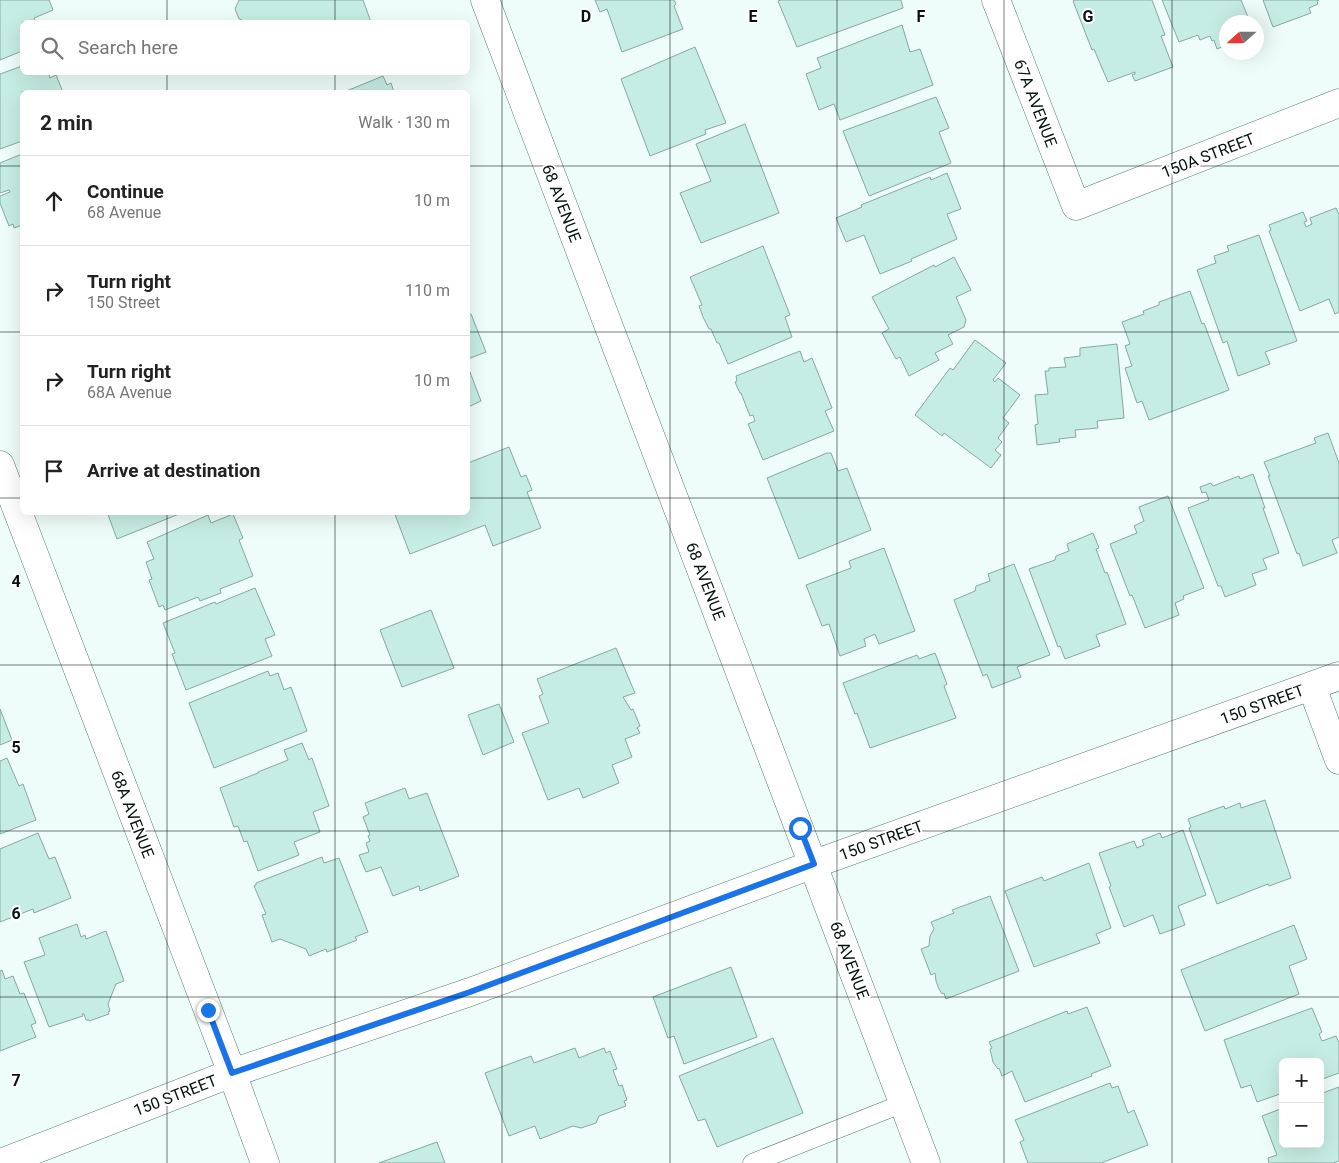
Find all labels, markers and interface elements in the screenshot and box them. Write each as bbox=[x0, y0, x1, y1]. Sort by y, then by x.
text: D bbox=[581, 7, 591, 26]
text: E bbox=[749, 7, 758, 26]
text: F bbox=[917, 7, 926, 26]
text: G bbox=[1083, 7, 1094, 26]
north arrow bbox=[1219, 15, 1264, 60]
search box bbox=[20, 20, 470, 75]
icon: search bbox=[38, 34, 66, 62]
text: Search here bbox=[78, 36, 178, 59]
street label: 67A AVENUE bbox=[1010, 57, 1061, 150]
text: 2 min bbox=[40, 111, 93, 135]
text: Walk · 130 m bbox=[358, 113, 450, 132]
street label: 150A STREET bbox=[1159, 129, 1258, 182]
street label: 68 AVENUE bbox=[538, 162, 585, 245]
text: Continue bbox=[87, 180, 164, 203]
icon: ahead bbox=[40, 187, 68, 215]
text: 10 m bbox=[414, 191, 450, 210]
text: 68 Avenue bbox=[87, 203, 161, 222]
text: Turn right bbox=[87, 270, 171, 293]
icon: right bbox=[40, 277, 68, 305]
text: 110 m bbox=[405, 281, 450, 300]
text: 150 Street bbox=[87, 293, 160, 312]
text: Turn right bbox=[87, 360, 171, 383]
icon: right bbox=[40, 367, 68, 395]
text: 10 m bbox=[414, 371, 450, 390]
text: 68A Avenue bbox=[87, 383, 172, 402]
icon: arrive bbox=[40, 457, 68, 485]
text: Arrive at destination bbox=[87, 459, 260, 482]
street label: 68 AVENUE bbox=[682, 540, 729, 623]
text: 4 bbox=[11, 572, 21, 591]
street label: 150 STREET bbox=[1218, 680, 1307, 728]
text: 5 bbox=[11, 738, 21, 757]
street label: 68A AVENUE bbox=[107, 768, 158, 861]
street label: 150 STREET bbox=[837, 816, 926, 864]
route start bbox=[789, 817, 812, 840]
text: 6 bbox=[11, 904, 21, 923]
street label: 68 AVENUE bbox=[826, 919, 873, 1002]
route end bbox=[197, 999, 220, 1022]
map controls bbox=[1279, 1058, 1324, 1148]
button: + bbox=[1279, 1058, 1324, 1103]
text: 7 bbox=[11, 1071, 21, 1090]
street label: 150 STREET bbox=[131, 1071, 220, 1120]
button: − bbox=[1279, 1103, 1324, 1148]

